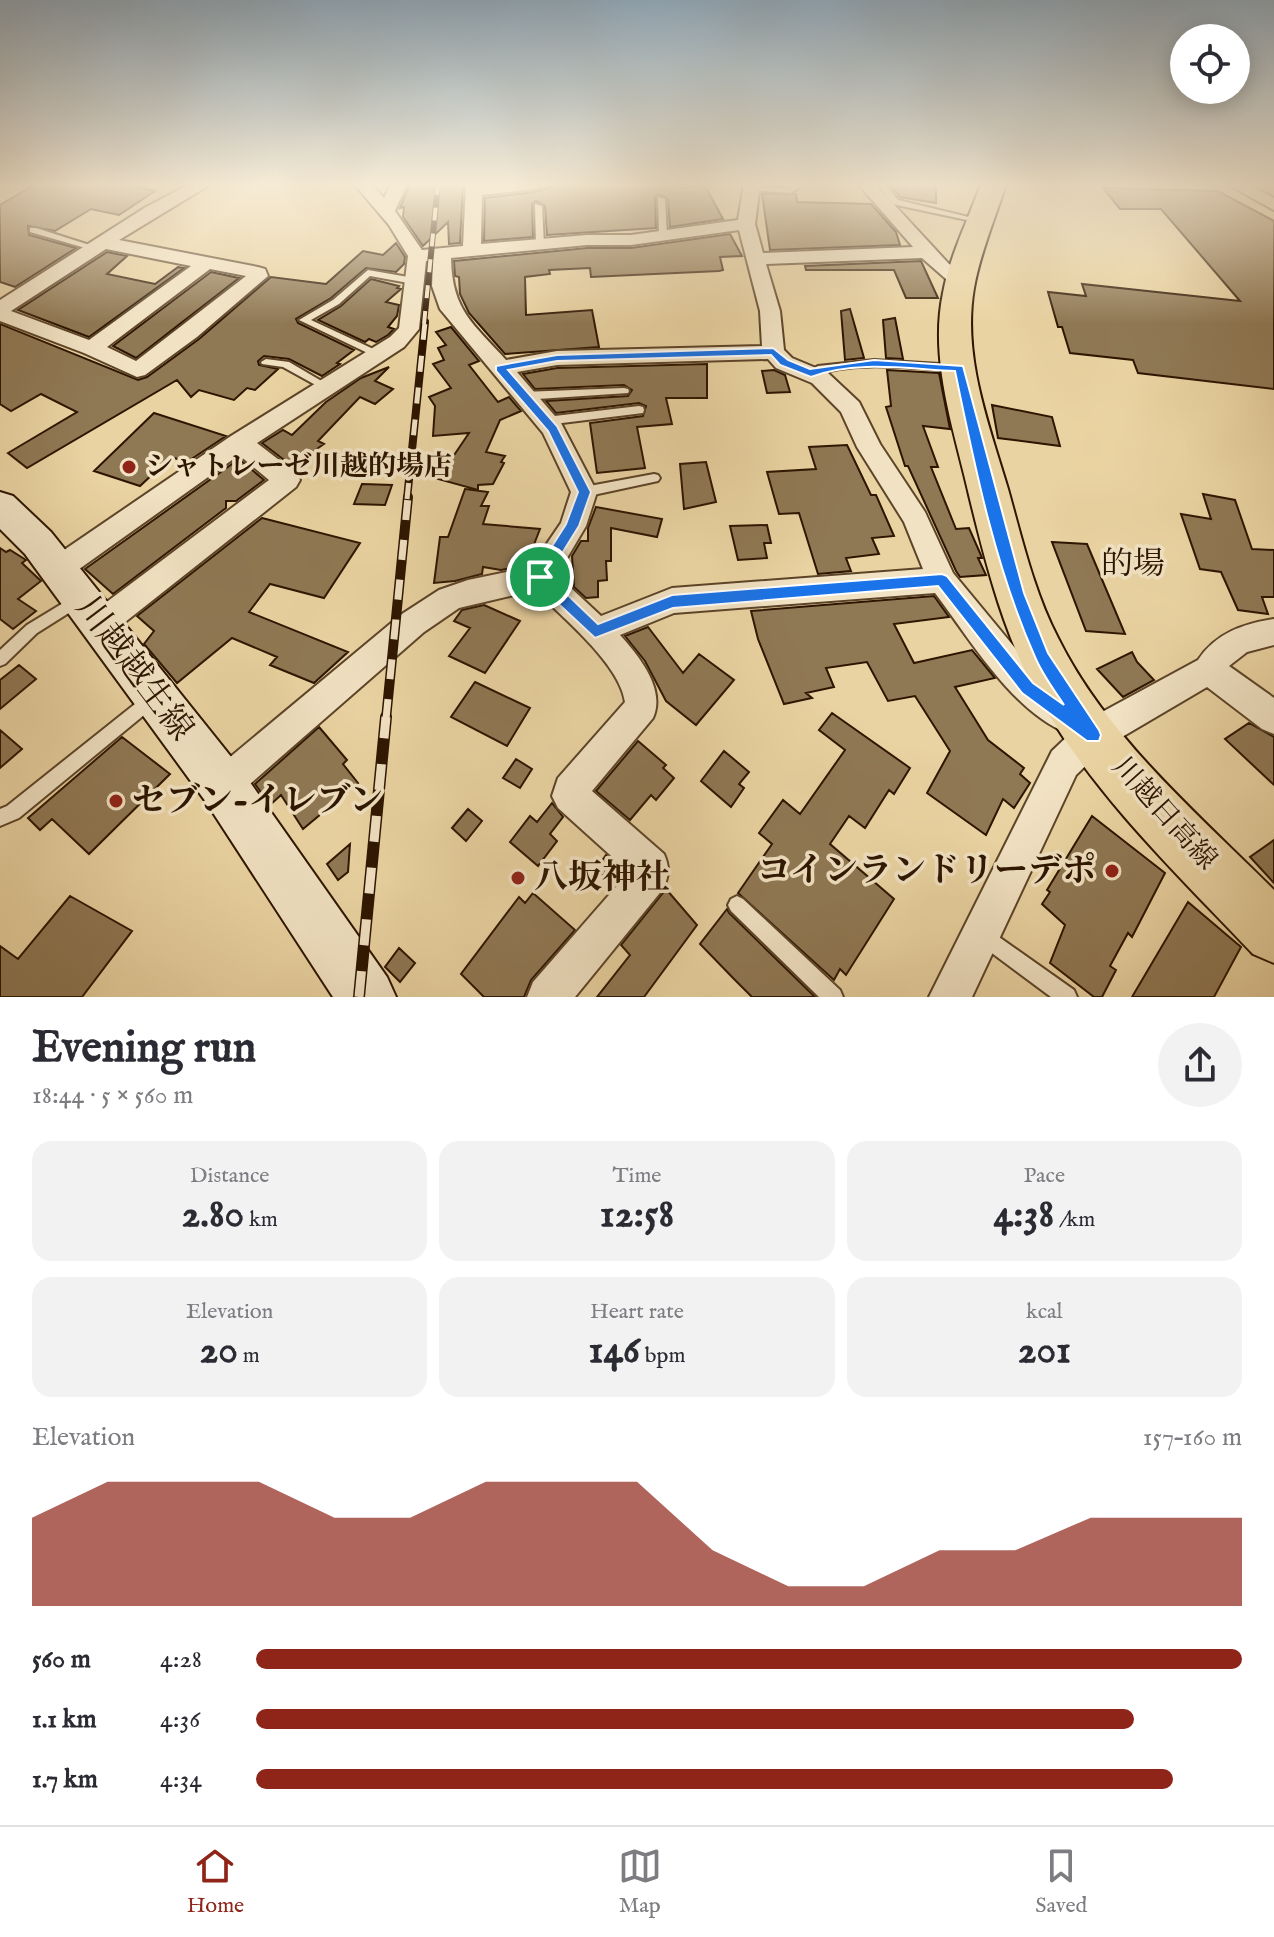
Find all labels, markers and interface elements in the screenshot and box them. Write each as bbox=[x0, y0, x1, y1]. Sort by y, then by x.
map controls bbox=[1170, 24, 1250, 104]
button: locate bbox=[1170, 24, 1250, 104]
place label: シャトレーゼ川越的場店 bbox=[145, 450, 452, 485]
marker: シャトレーゼ川越的場店 bbox=[120, 458, 138, 476]
pin bbox=[506, 543, 574, 611]
district label: 的場 bbox=[1101, 545, 1165, 586]
icon: arrive bbox=[518, 555, 562, 599]
street label: 川越越生線 bbox=[66, 588, 202, 750]
street label: 川越日高線 bbox=[1104, 750, 1224, 878]
place label: セブン-イレブン bbox=[132, 780, 383, 823]
marker: セブン-イレブン bbox=[107, 792, 125, 810]
place label: コインランドリーデポ bbox=[757, 850, 1096, 893]
place label: 八坂神社 bbox=[534, 857, 670, 900]
marker: コインランドリーデポ bbox=[1103, 862, 1121, 880]
marker: 八坂神社 bbox=[509, 869, 527, 887]
text: Evening run bbox=[32, 1021, 256, 1077]
button: share bbox=[1158, 1023, 1242, 1107]
text: 18:44 · 5 × 560 m bbox=[32, 1079, 193, 1112]
text: Distance bbox=[190, 1162, 269, 1190]
text: Time bbox=[613, 1162, 661, 1190]
text: Pace bbox=[1024, 1162, 1065, 1190]
text: 2.80 bbox=[182, 1190, 244, 1241]
text: 12:58 bbox=[600, 1190, 674, 1241]
text: 4:38 bbox=[993, 1190, 1054, 1241]
text: km bbox=[244, 1206, 278, 1234]
text: /km bbox=[1054, 1206, 1095, 1234]
text: Elevation bbox=[186, 1298, 273, 1326]
text: Heart rate bbox=[590, 1298, 684, 1326]
text: kcal bbox=[1026, 1298, 1063, 1326]
text: 20 bbox=[200, 1326, 238, 1377]
text: 146 bbox=[589, 1326, 640, 1377]
text: 201 bbox=[1018, 1326, 1071, 1377]
text: m bbox=[238, 1342, 260, 1370]
text: bpm bbox=[640, 1342, 685, 1370]
text: Elevation bbox=[32, 1421, 135, 1454]
text: 157–160 m bbox=[1143, 1421, 1242, 1454]
text: 560 m bbox=[32, 1643, 91, 1676]
text: 4:28 bbox=[160, 1643, 202, 1676]
text: 1.1 km bbox=[32, 1703, 97, 1736]
text: 4:36 bbox=[160, 1703, 200, 1736]
text: 1.7 km bbox=[32, 1763, 98, 1796]
text: 4:34 bbox=[160, 1763, 202, 1796]
tab: Home bbox=[187, 1844, 244, 1920]
tab: Map bbox=[618, 1844, 662, 1920]
tab: Saved bbox=[1035, 1844, 1087, 1920]

